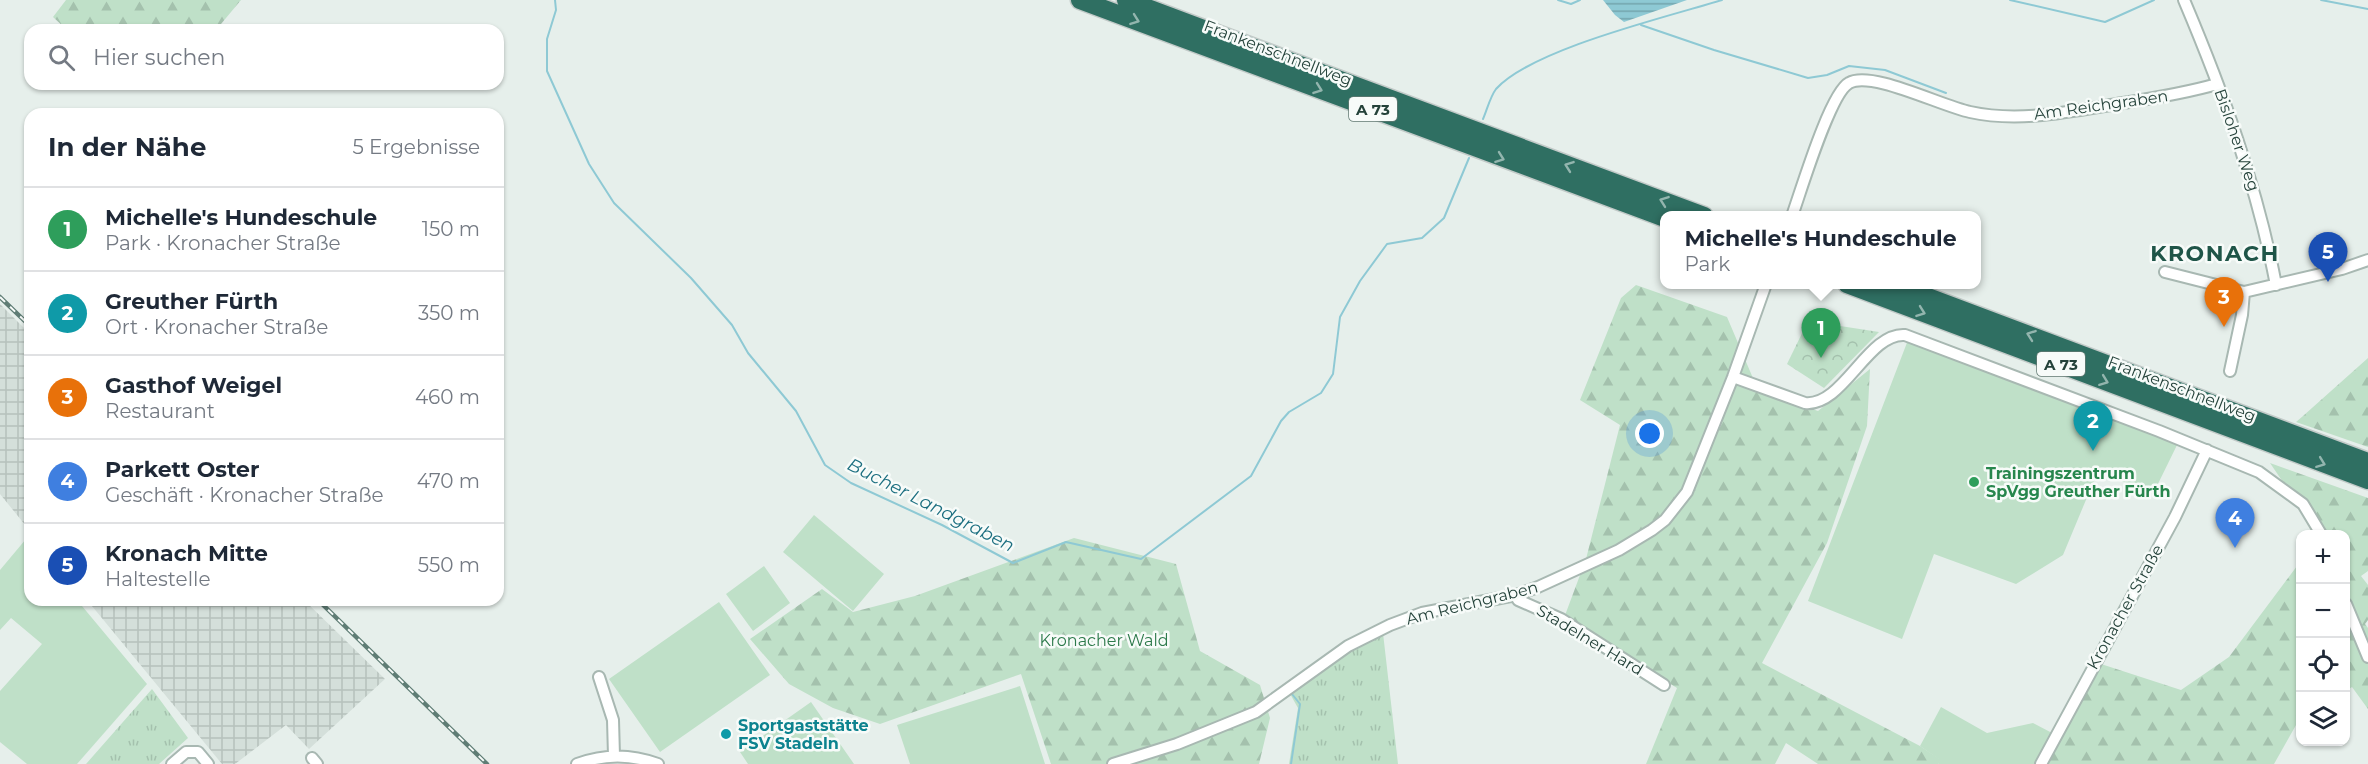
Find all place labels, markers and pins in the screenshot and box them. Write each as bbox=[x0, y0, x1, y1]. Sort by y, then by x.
pin: 5 bbox=[2308, 232, 2348, 282]
pin: 3 bbox=[2204, 278, 2244, 327]
pin: 1 bbox=[1802, 308, 1840, 358]
pin: 2 bbox=[2074, 402, 2112, 451]
place label: Trainingszentrum SpVgg Greuther Fürth bbox=[1986, 464, 2171, 501]
marker: Trainingszentrum SpVgg Greuther Fürth bbox=[1967, 475, 1981, 489]
pin: 4 bbox=[2216, 498, 2254, 548]
place label: Sportgaststätte FSV Stadeln bbox=[738, 716, 869, 753]
marker: Sportgaststätte FSV Stadeln bbox=[719, 727, 733, 741]

